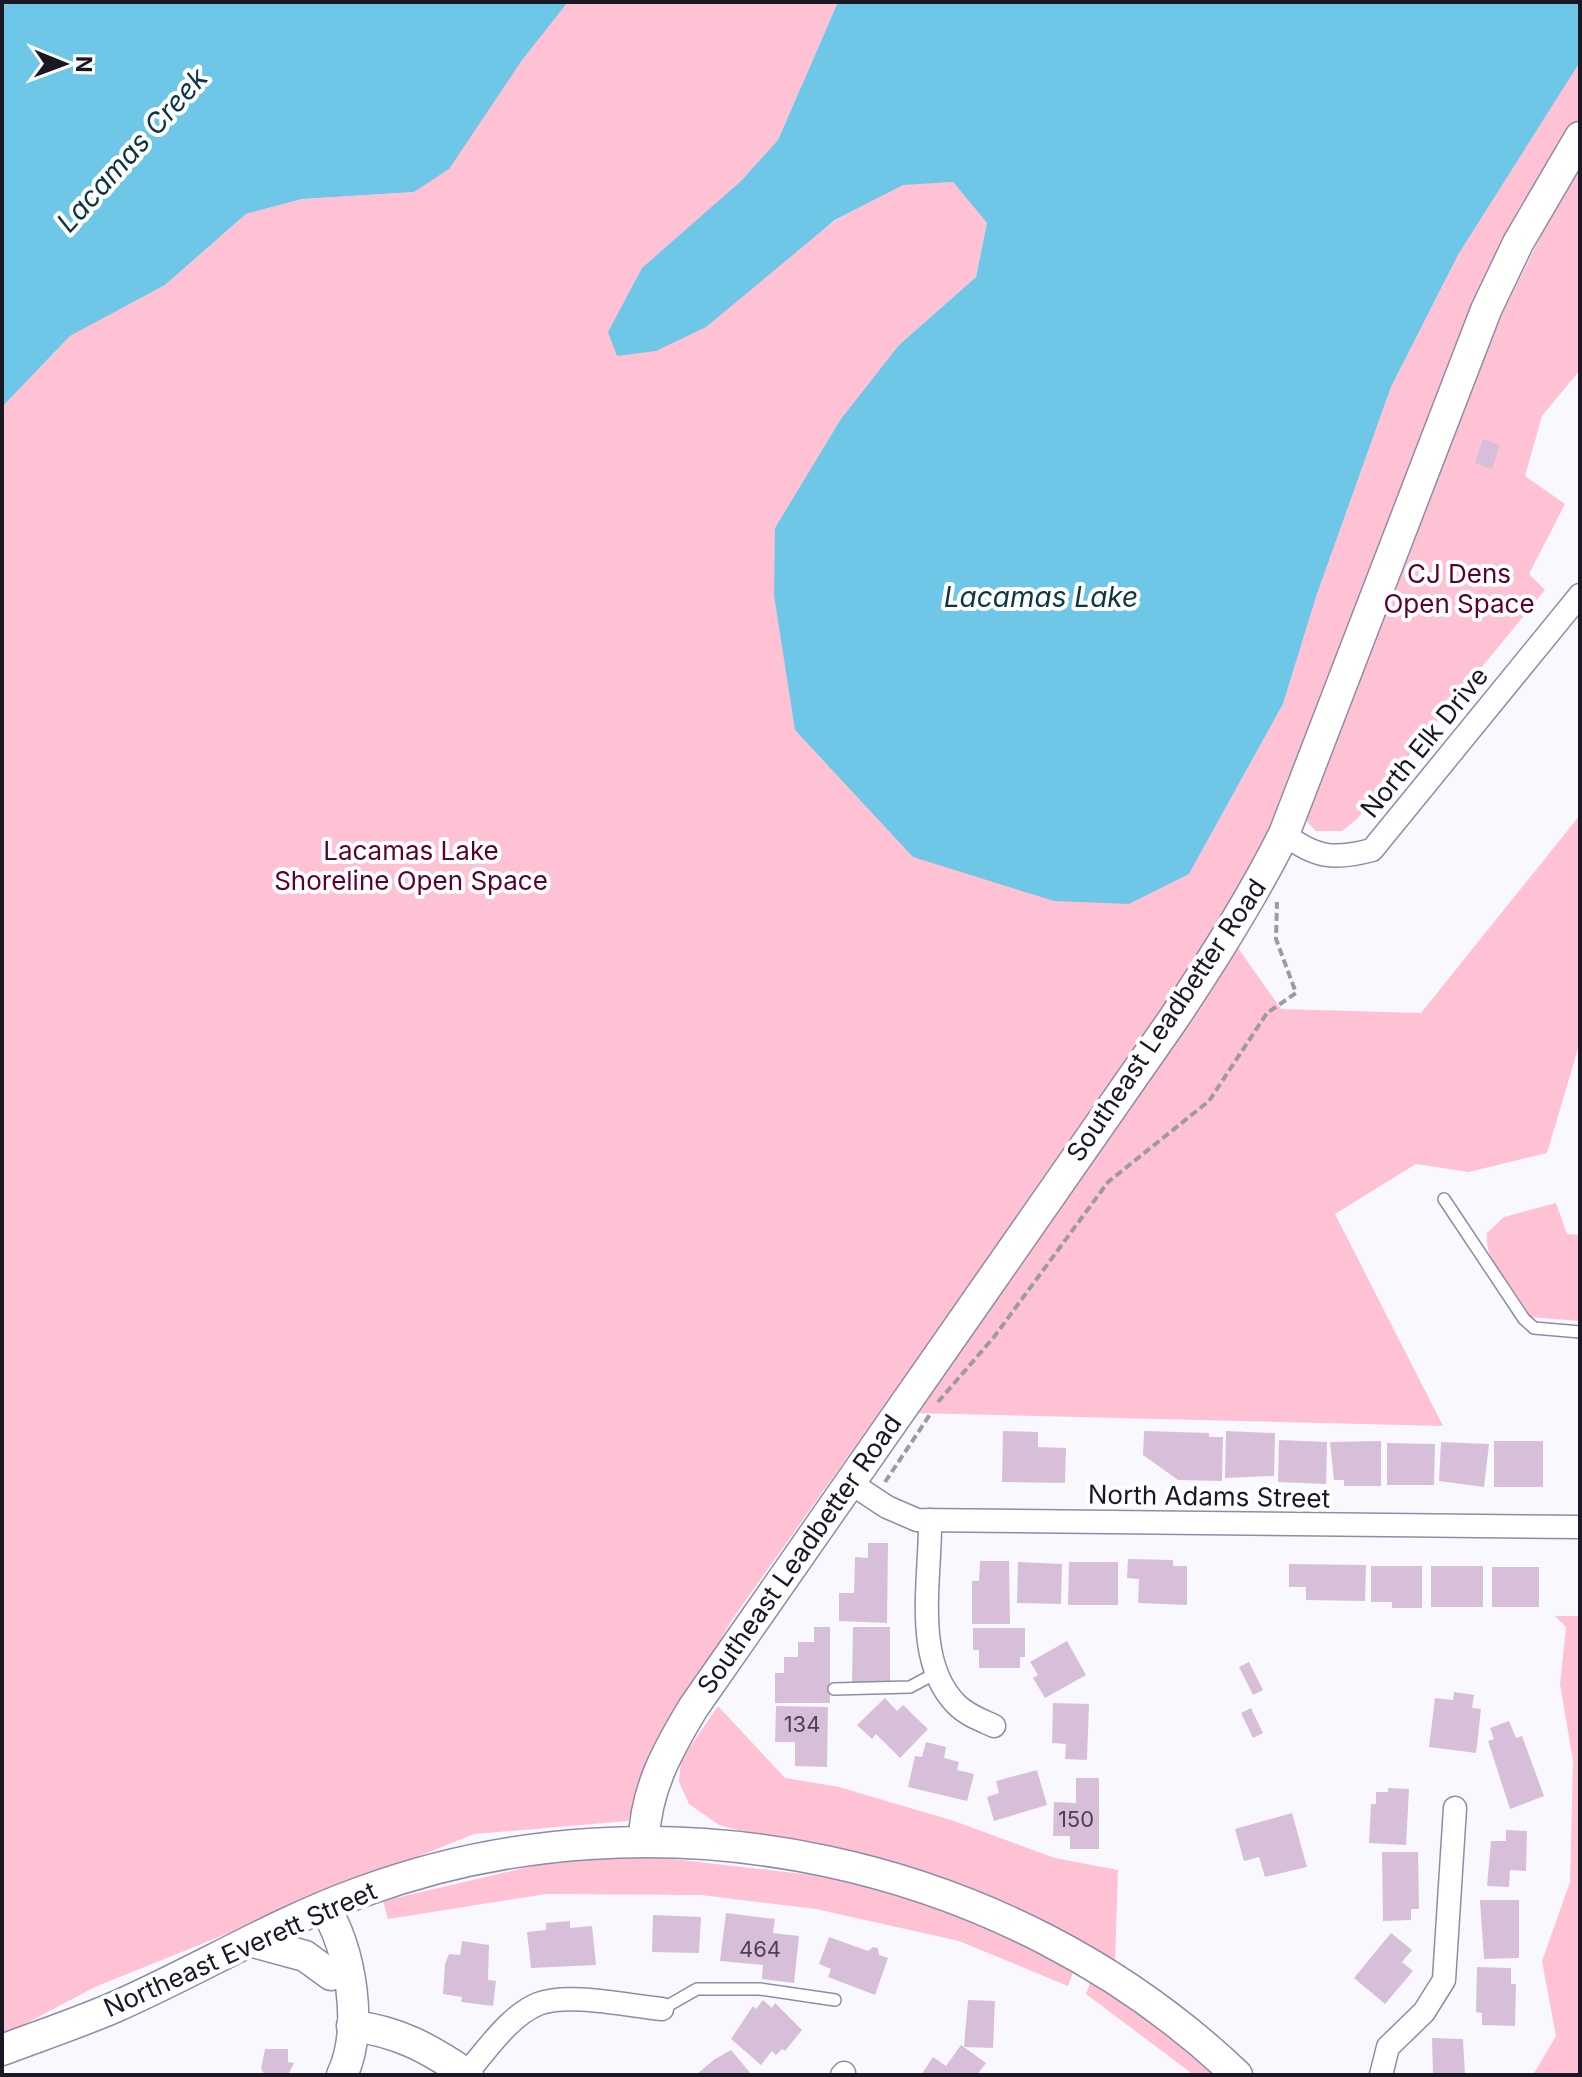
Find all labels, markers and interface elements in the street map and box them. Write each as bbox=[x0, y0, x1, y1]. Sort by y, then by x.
north arrow bbox=[24, 24, 104, 104]
text: N bbox=[71, 56, 97, 73]
water label: Lacamas Creek bbox=[50, 61, 215, 239]
park label: CJ Dens Open Space bbox=[1383, 558, 1535, 619]
water label: Lacamas Lake bbox=[944, 580, 1138, 614]
street label: North Elk Drive bbox=[1354, 661, 1494, 823]
park label: Lacamas Lake Shoreline Open Space bbox=[274, 835, 548, 896]
street label: Southeast Leadbetter Road bbox=[1060, 873, 1272, 1167]
street label: Southeast Leadbetter Road bbox=[691, 1408, 907, 1700]
street label: North Adams Street bbox=[1088, 1478, 1330, 1514]
house number: 134 bbox=[784, 1711, 820, 1737]
house number: 150 bbox=[1058, 1806, 1094, 1832]
street label: Northeast Everett Street bbox=[99, 1875, 381, 2023]
house number: 464 bbox=[739, 1936, 781, 1962]

